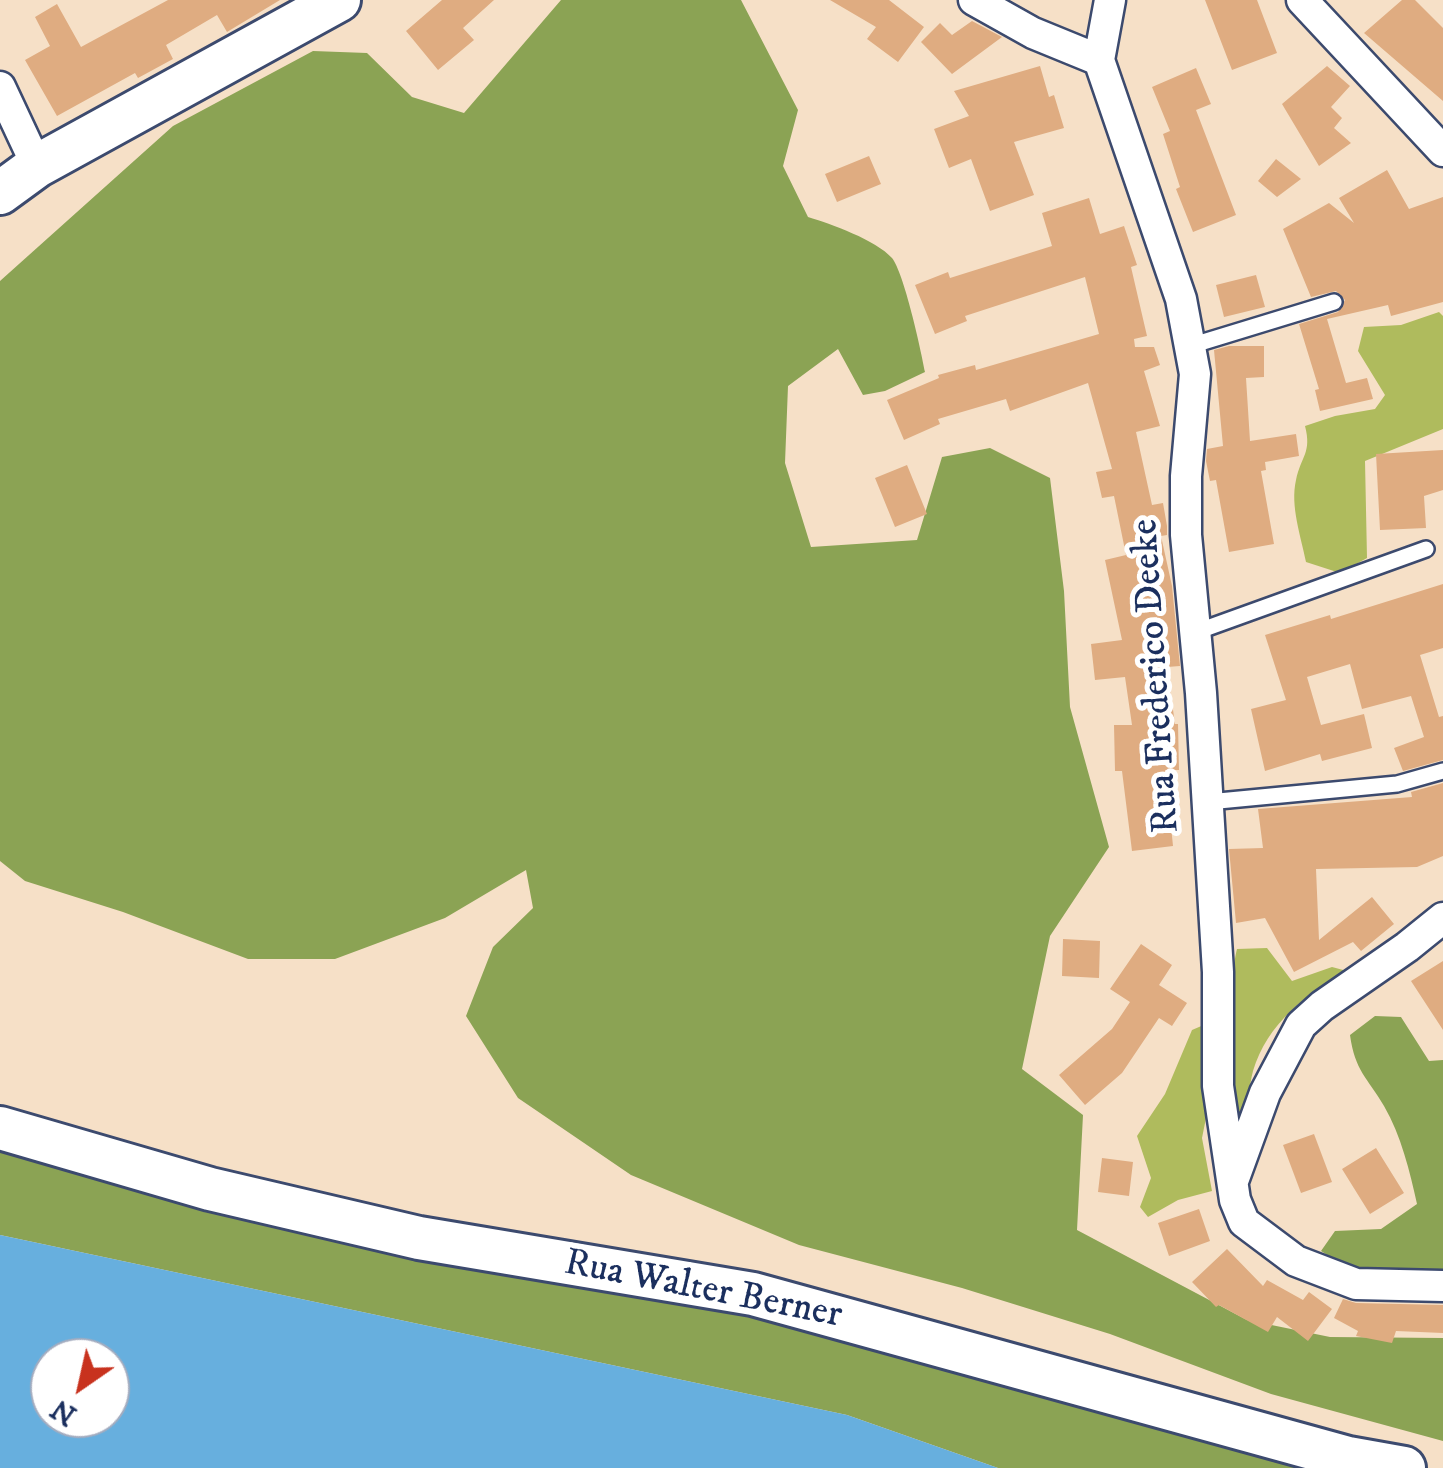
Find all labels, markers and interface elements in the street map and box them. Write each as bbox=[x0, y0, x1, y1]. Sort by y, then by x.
street label: Rua Frederico Deeke bbox=[1124, 517, 1192, 835]
street label: Rua Walter Berner bbox=[560, 1242, 846, 1340]
north arrow bbox=[30, 1338, 130, 1438]
text: N bbox=[45, 1391, 83, 1433]

